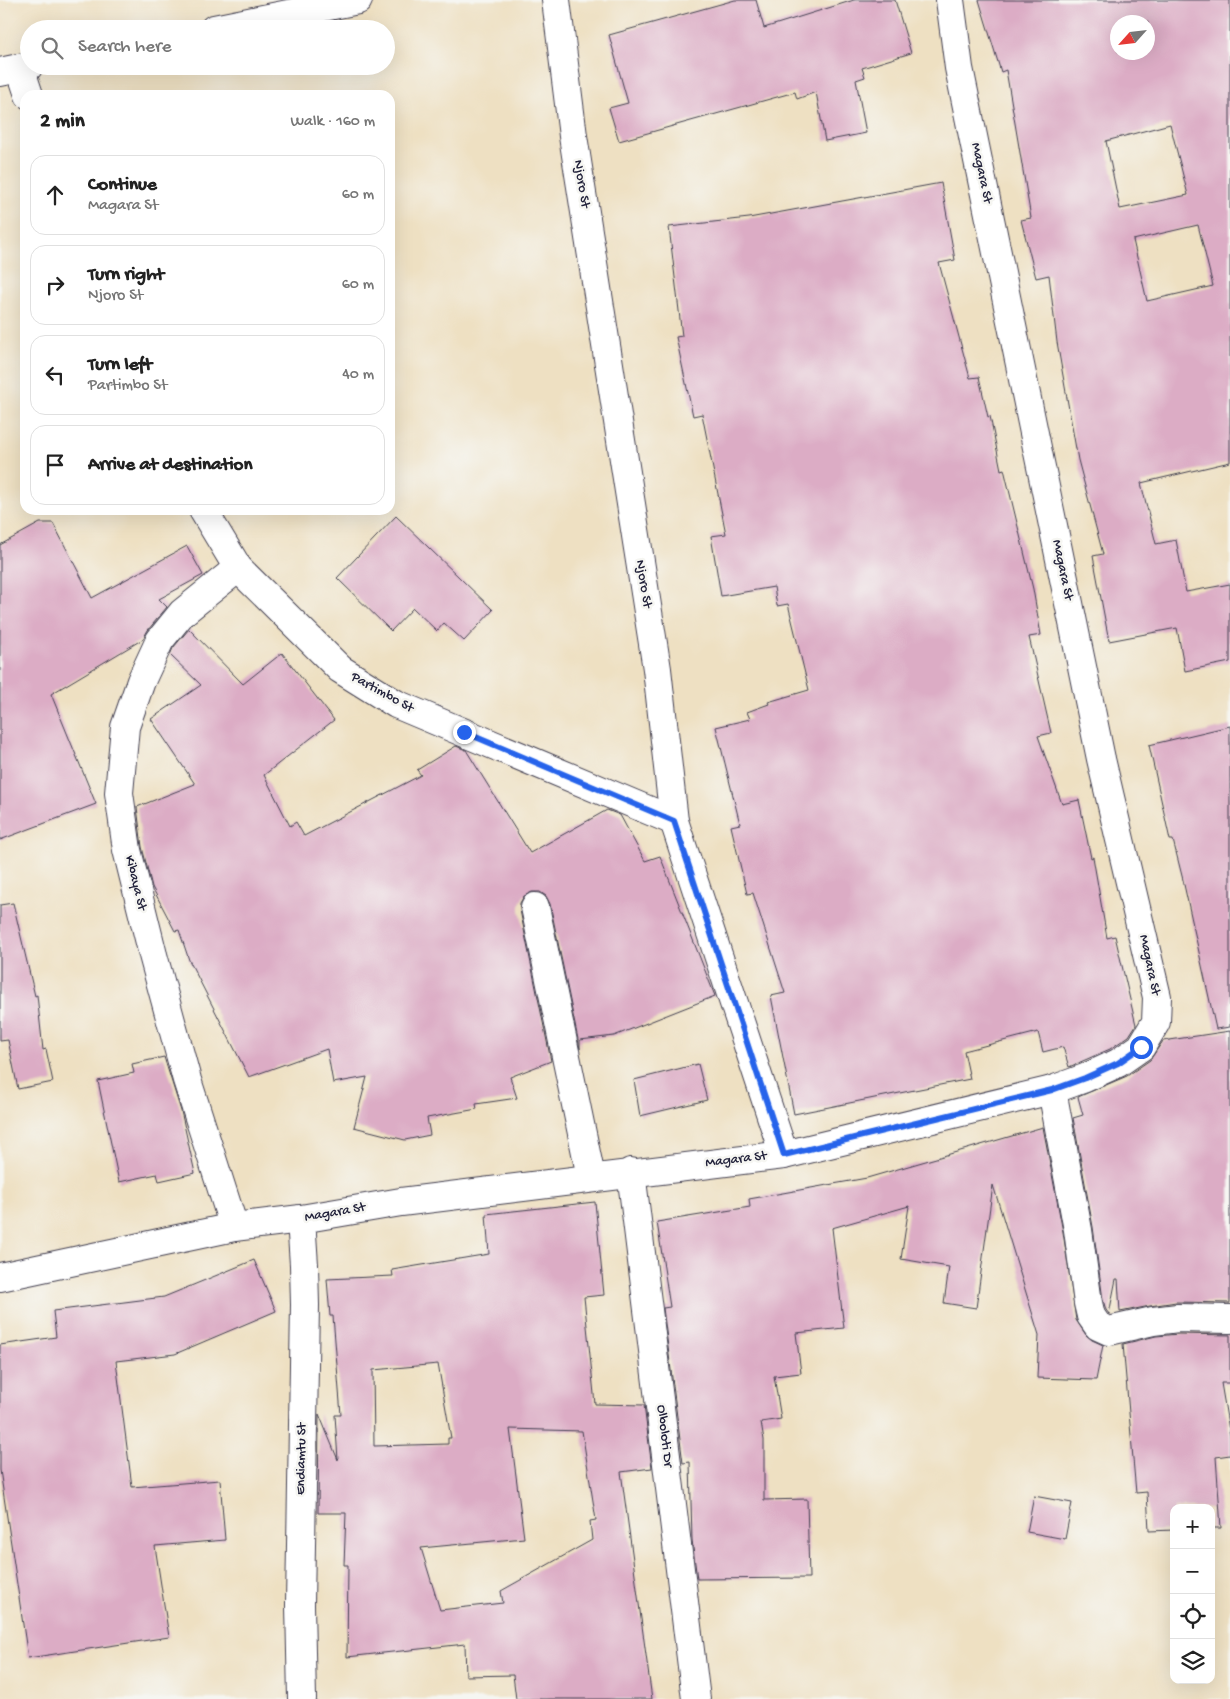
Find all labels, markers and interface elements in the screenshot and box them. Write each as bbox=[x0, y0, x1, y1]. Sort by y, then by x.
north arrow bbox=[1110, 15, 1155, 60]
search box bbox=[20, 20, 395, 75]
icon: search bbox=[38, 34, 66, 62]
text: Search here bbox=[78, 36, 172, 59]
text: 2 min bbox=[40, 110, 85, 135]
text: Walk · 160 m bbox=[290, 113, 375, 132]
street label: Magara St bbox=[966, 141, 996, 206]
street label: Njoro St bbox=[569, 159, 593, 210]
text: Continue bbox=[88, 174, 157, 197]
icon: ahead bbox=[41, 181, 69, 209]
text: 60 m bbox=[342, 186, 374, 205]
text: Magara St bbox=[88, 197, 158, 216]
text: Turn right bbox=[88, 264, 164, 287]
icon: right bbox=[41, 271, 69, 299]
text: 60 m bbox=[342, 276, 374, 295]
text: Njoro St bbox=[88, 287, 143, 306]
text: Turn left bbox=[88, 354, 152, 377]
icon: left bbox=[41, 361, 69, 389]
text: 40 m bbox=[342, 366, 374, 385]
text: Partimbo St bbox=[88, 377, 167, 396]
icon: arrive bbox=[41, 451, 69, 479]
text: Arrive at destination bbox=[88, 454, 252, 477]
street label: Magara St bbox=[1047, 538, 1077, 603]
street label: Njoro St bbox=[631, 559, 655, 610]
street label: Partimbo St bbox=[347, 668, 418, 718]
route end bbox=[453, 721, 476, 744]
street label: Kibaya St bbox=[120, 854, 150, 914]
street label: Magara St bbox=[1134, 933, 1164, 998]
route start bbox=[1130, 1036, 1153, 1059]
street label: Magara St bbox=[704, 1148, 769, 1172]
street label: Magara St bbox=[303, 1199, 368, 1227]
street label: Olboloti Dr bbox=[652, 1404, 676, 1469]
street label: Endiamtu St bbox=[293, 1422, 311, 1495]
map controls bbox=[1170, 1504, 1215, 1684]
button: + bbox=[1170, 1504, 1215, 1549]
button: − bbox=[1170, 1549, 1215, 1594]
button: locate bbox=[1170, 1594, 1215, 1639]
button: layers bbox=[1170, 1639, 1215, 1684]

